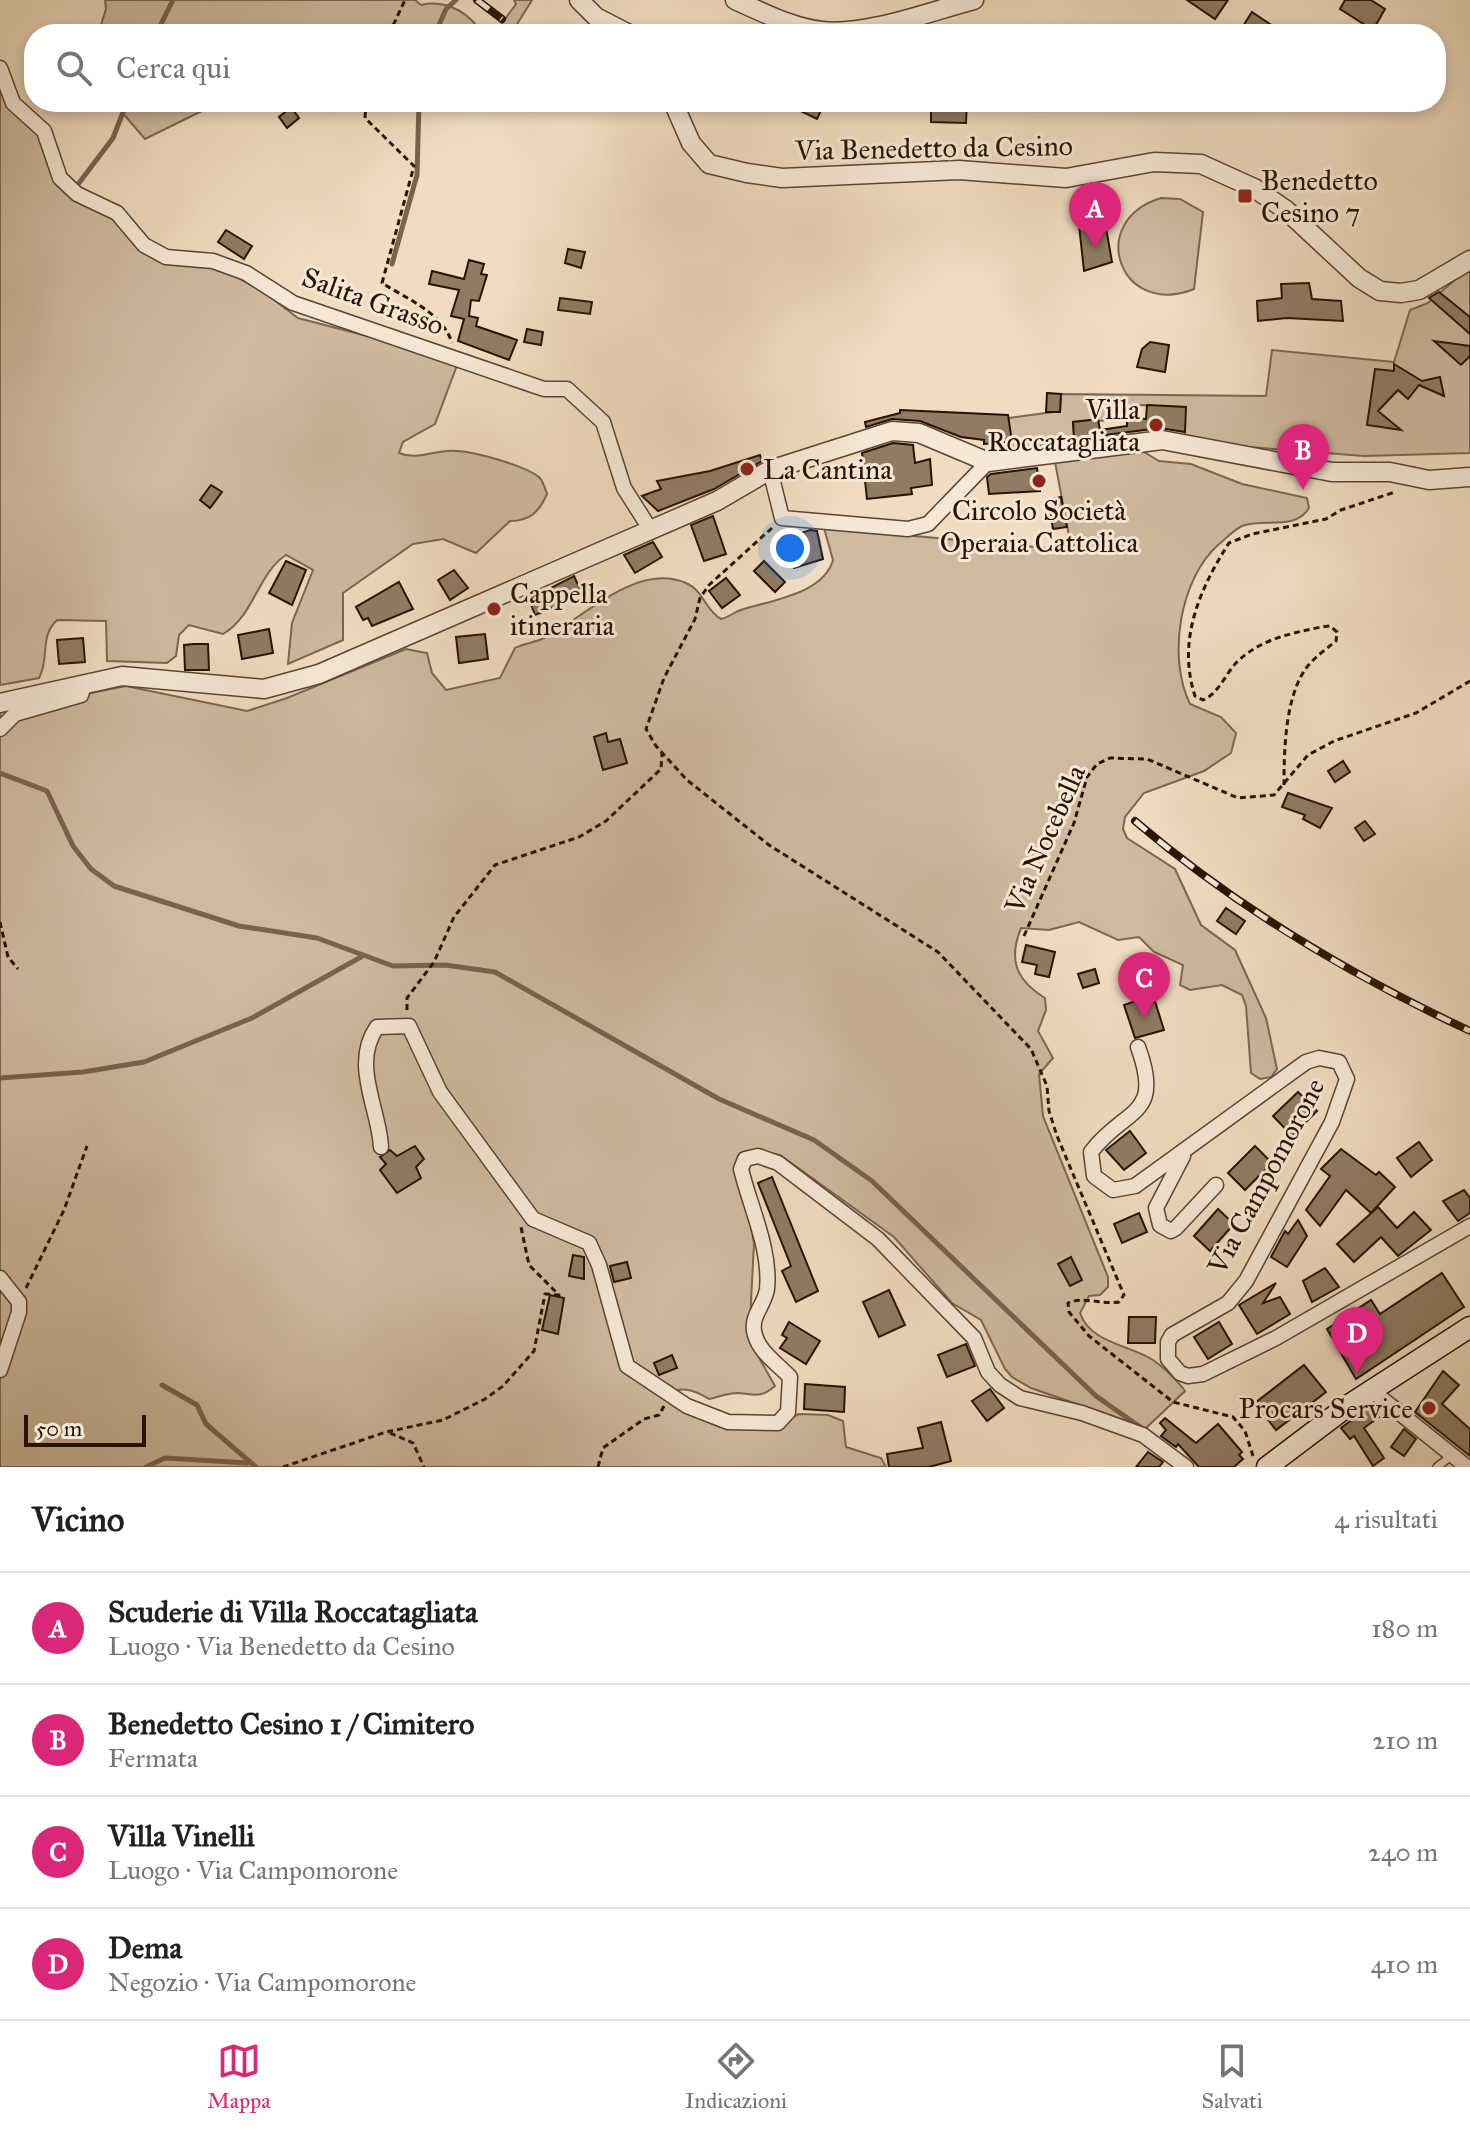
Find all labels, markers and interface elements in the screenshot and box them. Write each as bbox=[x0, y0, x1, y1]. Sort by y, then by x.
search box bbox=[24, 24, 1446, 112]
icon: search bbox=[52, 46, 96, 90]
text: Cerca qui bbox=[116, 50, 230, 86]
street label: Via Benedetto da Cesino bbox=[794, 128, 1073, 168]
place label: Benedetto Cesino 7 bbox=[1261, 163, 1378, 230]
pin: A bbox=[1069, 182, 1121, 248]
marker: Benedetto Cesino 7 bbox=[1236, 187, 1254, 205]
street label: Salita Grasso bbox=[297, 259, 449, 343]
place label: Villa Roccatagliata bbox=[987, 392, 1140, 459]
marker: Villa Roccatagliata bbox=[1147, 416, 1165, 434]
pin: B bbox=[1277, 424, 1329, 490]
place label: La Cantina bbox=[763, 452, 892, 487]
marker: La Cantina bbox=[738, 460, 756, 478]
marker: Circolo Società Operaia Cattolica bbox=[1030, 472, 1048, 490]
place label: Circolo Società Operaia Cattolica bbox=[940, 493, 1138, 560]
your location bbox=[770, 528, 810, 568]
place label: Cappella itineraria bbox=[510, 576, 615, 643]
marker: Cappella itineraria bbox=[485, 600, 503, 618]
street label: Via Nocebella bbox=[996, 759, 1093, 919]
pin: C bbox=[1118, 952, 1170, 1018]
street label: Via Campomorone bbox=[1199, 1072, 1332, 1281]
pin: D bbox=[1331, 1307, 1383, 1373]
place label: Procars Service bbox=[1239, 1391, 1413, 1426]
marker: Procars Service bbox=[1420, 1399, 1438, 1417]
scale bar bbox=[24, 1411, 146, 1447]
text: 50 m bbox=[36, 1415, 82, 1442]
text: Vicino bbox=[32, 1499, 124, 1540]
text: 4 risultati bbox=[1334, 1503, 1438, 1535]
text: Scuderie di Villa Roccatagliata bbox=[108, 1594, 478, 1630]
text: A bbox=[49, 1612, 67, 1644]
text: 180 m bbox=[1371, 1612, 1438, 1644]
text: Luogo · Via Benedetto da Cesino bbox=[108, 1630, 455, 1662]
text: Benedetto Cesino 1 / Cimitero bbox=[108, 1706, 474, 1742]
text: B bbox=[49, 1724, 67, 1756]
text: 210 m bbox=[1372, 1724, 1438, 1756]
text: Fermata bbox=[108, 1742, 198, 1774]
text: Villa Vinelli bbox=[108, 1818, 255, 1854]
text: C bbox=[49, 1836, 67, 1868]
text: 240 m bbox=[1368, 1836, 1438, 1868]
text: Luogo · Via Campomorone bbox=[108, 1854, 398, 1886]
text: Dema bbox=[108, 1930, 182, 1966]
text: D bbox=[48, 1948, 68, 1980]
text: 410 m bbox=[1371, 1948, 1438, 1980]
text: Negozio · Via Campomorone bbox=[108, 1966, 416, 1998]
tab: Mappa bbox=[207, 2039, 270, 2114]
tab: Indicazioni bbox=[685, 2039, 787, 2114]
tab: Salvati bbox=[1202, 2039, 1263, 2114]

